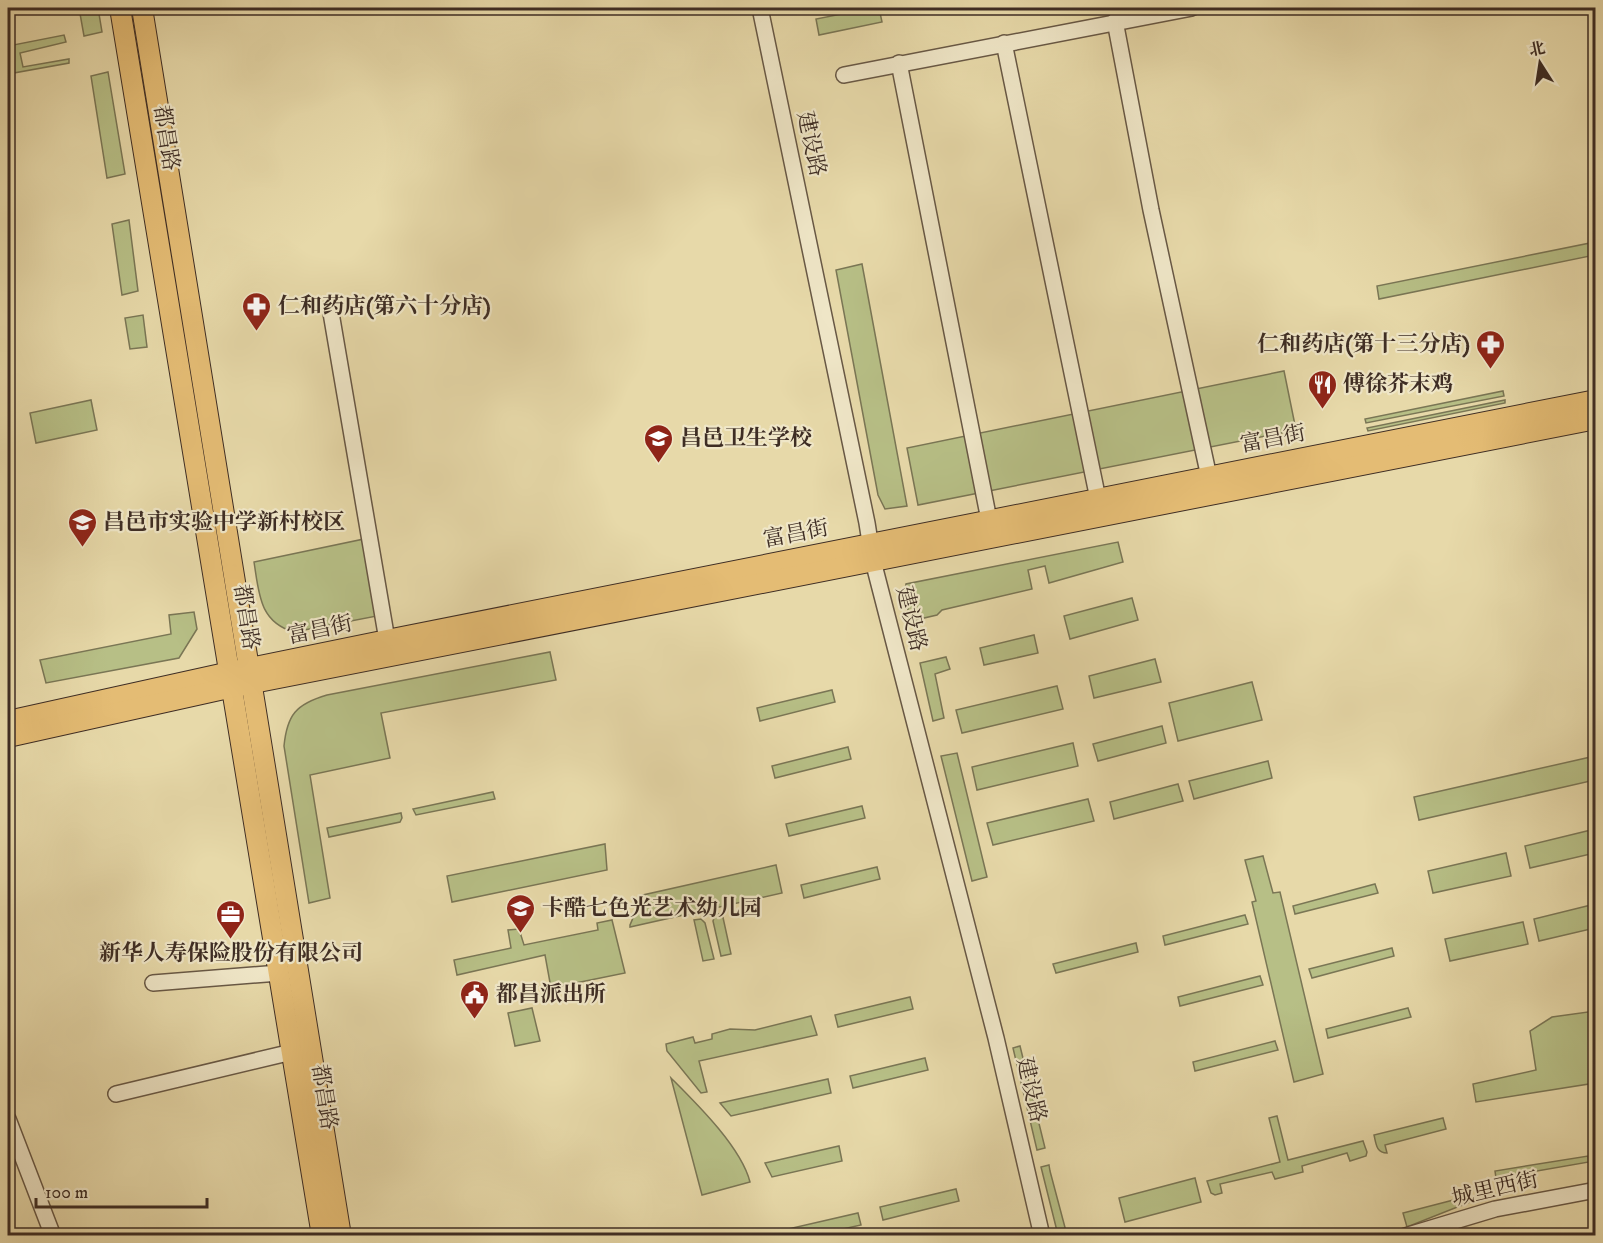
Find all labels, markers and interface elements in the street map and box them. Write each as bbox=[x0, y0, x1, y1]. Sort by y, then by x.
north arrow bbox=[1510, 33, 1570, 93]
text: 北 bbox=[1527, 38, 1547, 61]
street label: 都昌路 bbox=[148, 103, 184, 173]
street label: 建设路 bbox=[791, 109, 831, 179]
pharmacy icon: 仁和药店(第六十分店) bbox=[241, 290, 273, 332]
place label: 仁和药店(第六十分店) bbox=[278, 293, 491, 320]
pharmacy icon: 仁和药店(第十三分店) bbox=[1475, 328, 1507, 370]
place label: 仁和药店(第十三分店) bbox=[1257, 331, 1470, 358]
restaurant icon: 傅徐芥末鸡 bbox=[1306, 368, 1338, 410]
place label: 傅徐芥末鸡 bbox=[1343, 371, 1453, 398]
street label: 富昌街 bbox=[1238, 419, 1308, 459]
school or university icon: 昌邑卫生学校 bbox=[643, 422, 675, 464]
place label: 昌邑卫生学校 bbox=[680, 425, 812, 452]
school or university icon: 昌邑市实验中学新村校区 bbox=[66, 506, 98, 548]
place label: 昌邑市实验中学新村校区 bbox=[103, 509, 345, 536]
street label: 富昌街 bbox=[761, 514, 831, 554]
street label: 都昌路 bbox=[228, 582, 264, 652]
street label: 建设路 bbox=[890, 584, 932, 654]
street label: 富昌街 bbox=[285, 610, 355, 650]
school or university icon: 卡酷七色光艺术幼儿园 bbox=[505, 892, 537, 934]
place label: 卡酷七色光艺术幼儿园 bbox=[542, 895, 762, 922]
office icon: 新华人寿保险股份有限公司 bbox=[215, 898, 247, 940]
place label: 新华人寿保险股份有限公司 bbox=[99, 940, 363, 967]
public building icon: 都昌派出所 bbox=[459, 978, 491, 1020]
place label: 都昌派出所 bbox=[496, 981, 606, 1008]
street label: 建设路 bbox=[1010, 1055, 1052, 1125]
street label: 都昌路 bbox=[306, 1062, 342, 1132]
street label: 城里西街 bbox=[1449, 1166, 1541, 1212]
scale bar bbox=[36, 1171, 207, 1209]
text: 100 m bbox=[45, 1182, 88, 1204]

